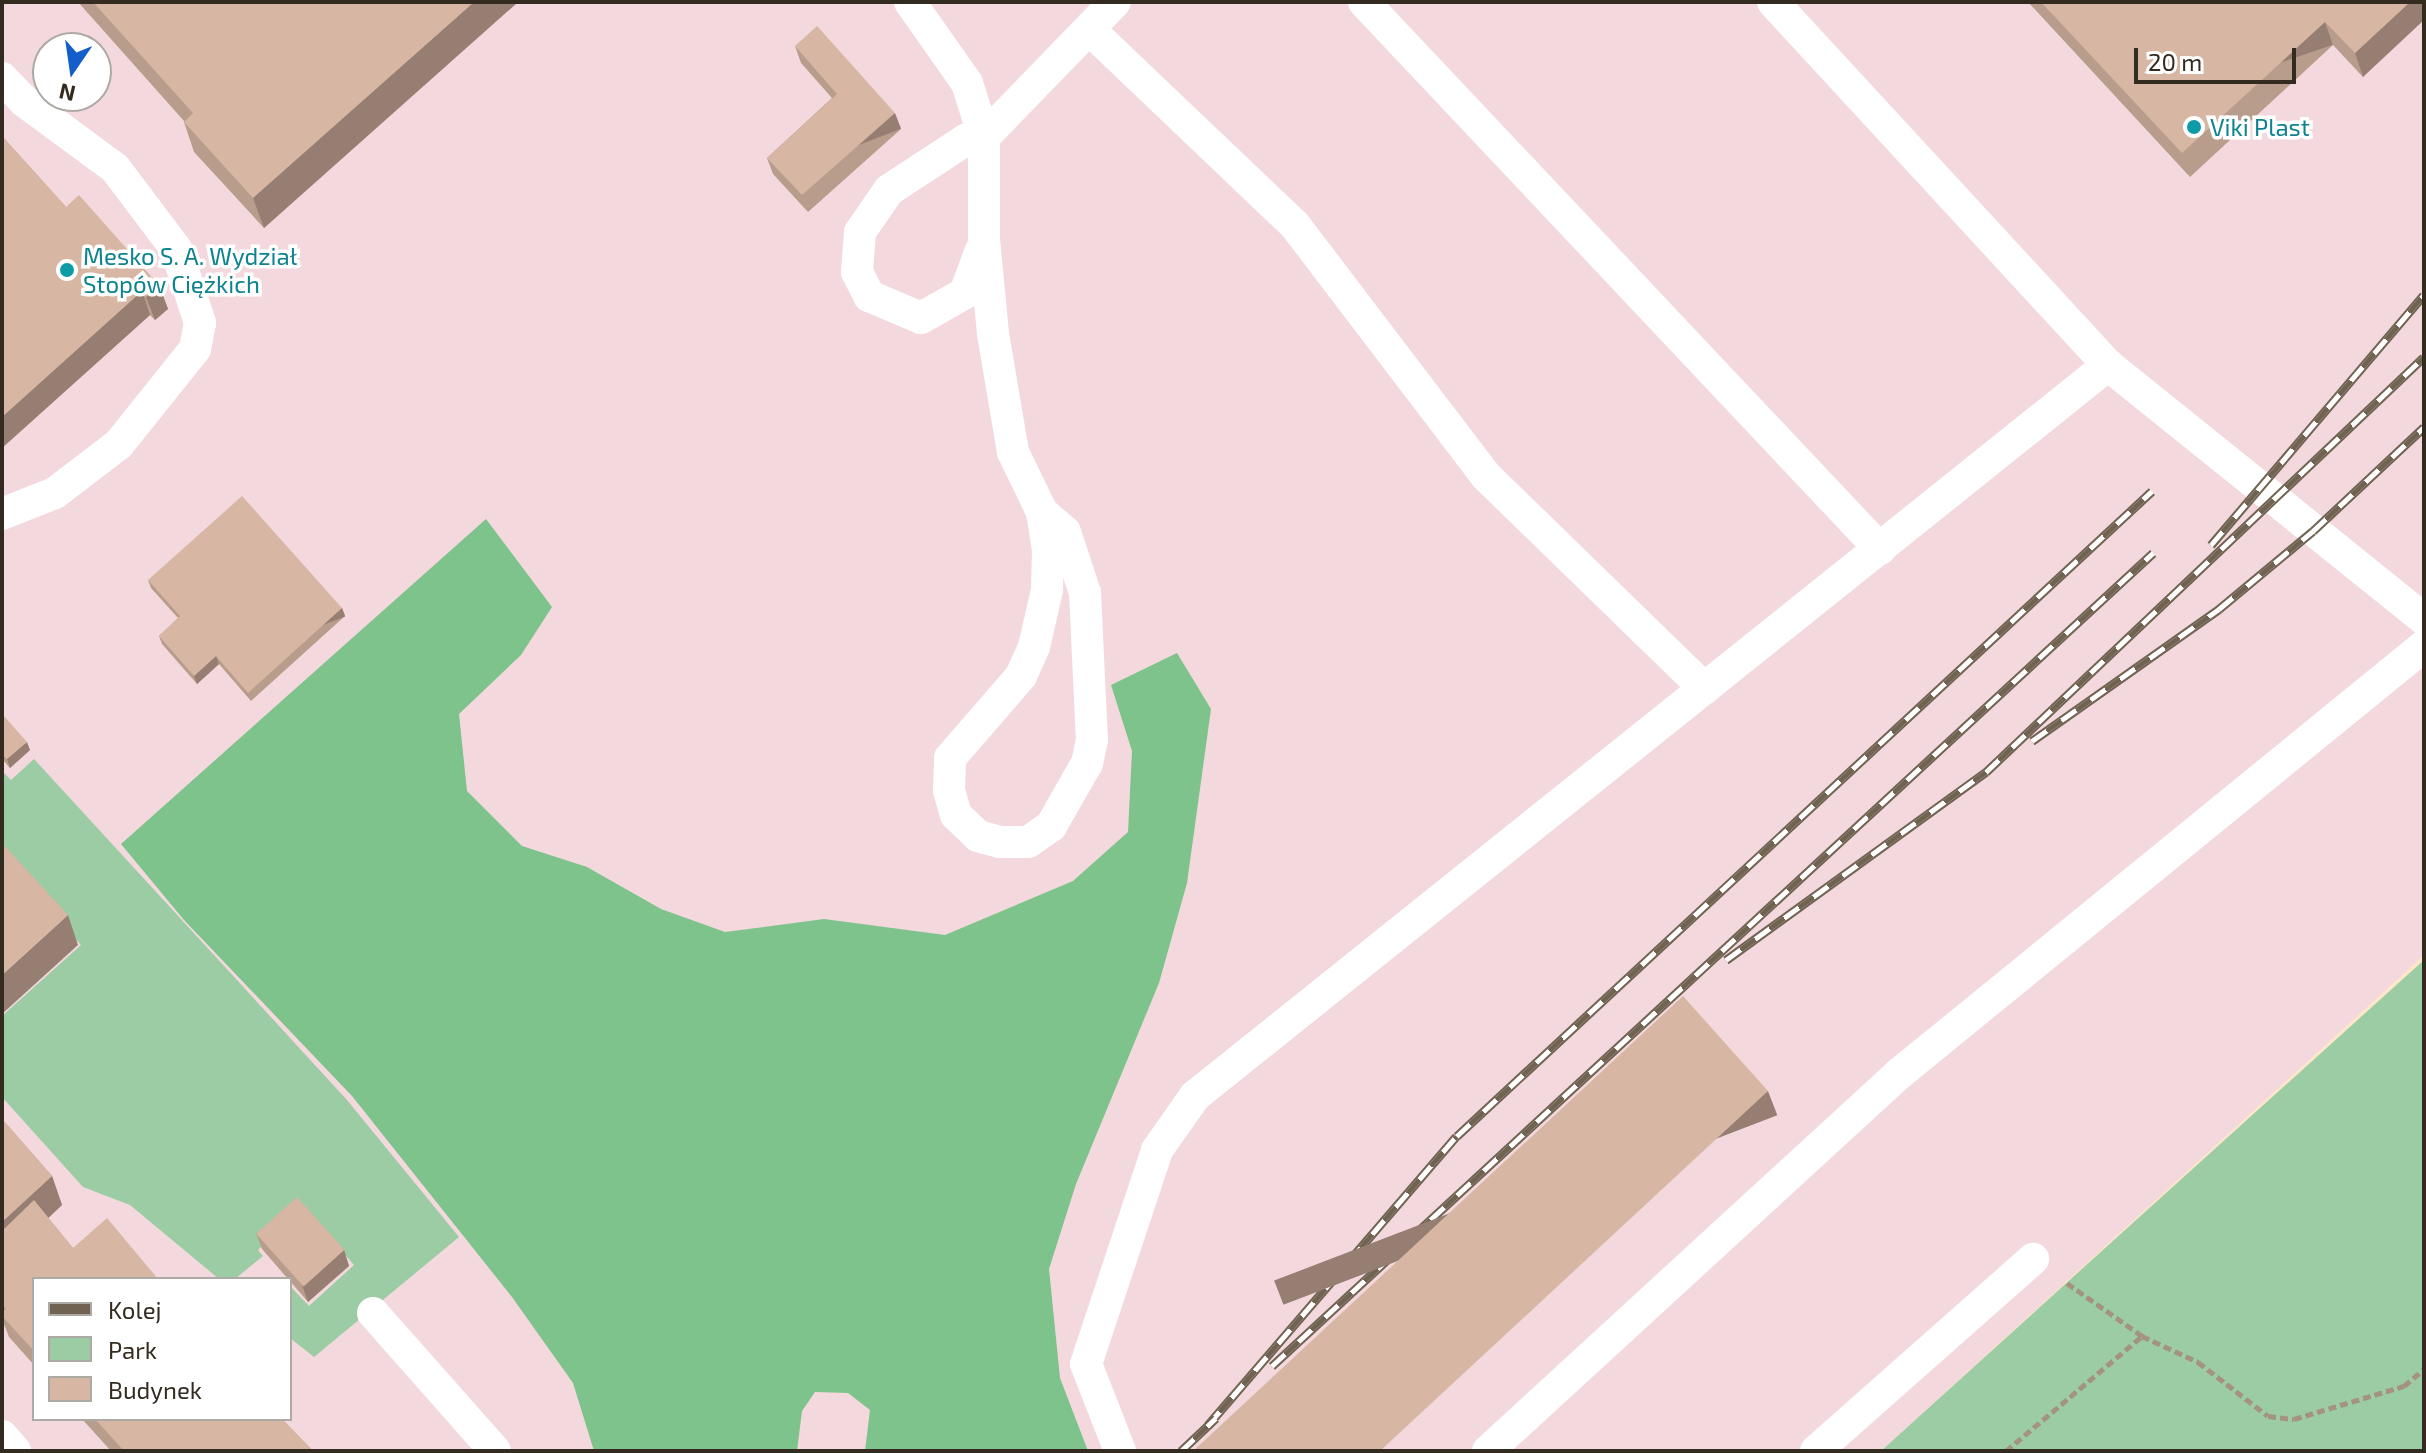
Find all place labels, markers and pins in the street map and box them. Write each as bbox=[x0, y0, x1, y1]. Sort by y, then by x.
place label: Viki Plast bbox=[2210, 113, 2310, 141]
marker: Viki Plast bbox=[2185, 118, 2203, 136]
place label: Mesko S. A. Wydział Stopów Ciężkich bbox=[83, 242, 298, 298]
marker: Mesko S. A. Wydział Stopów Ciężkich bbox=[58, 261, 76, 279]

